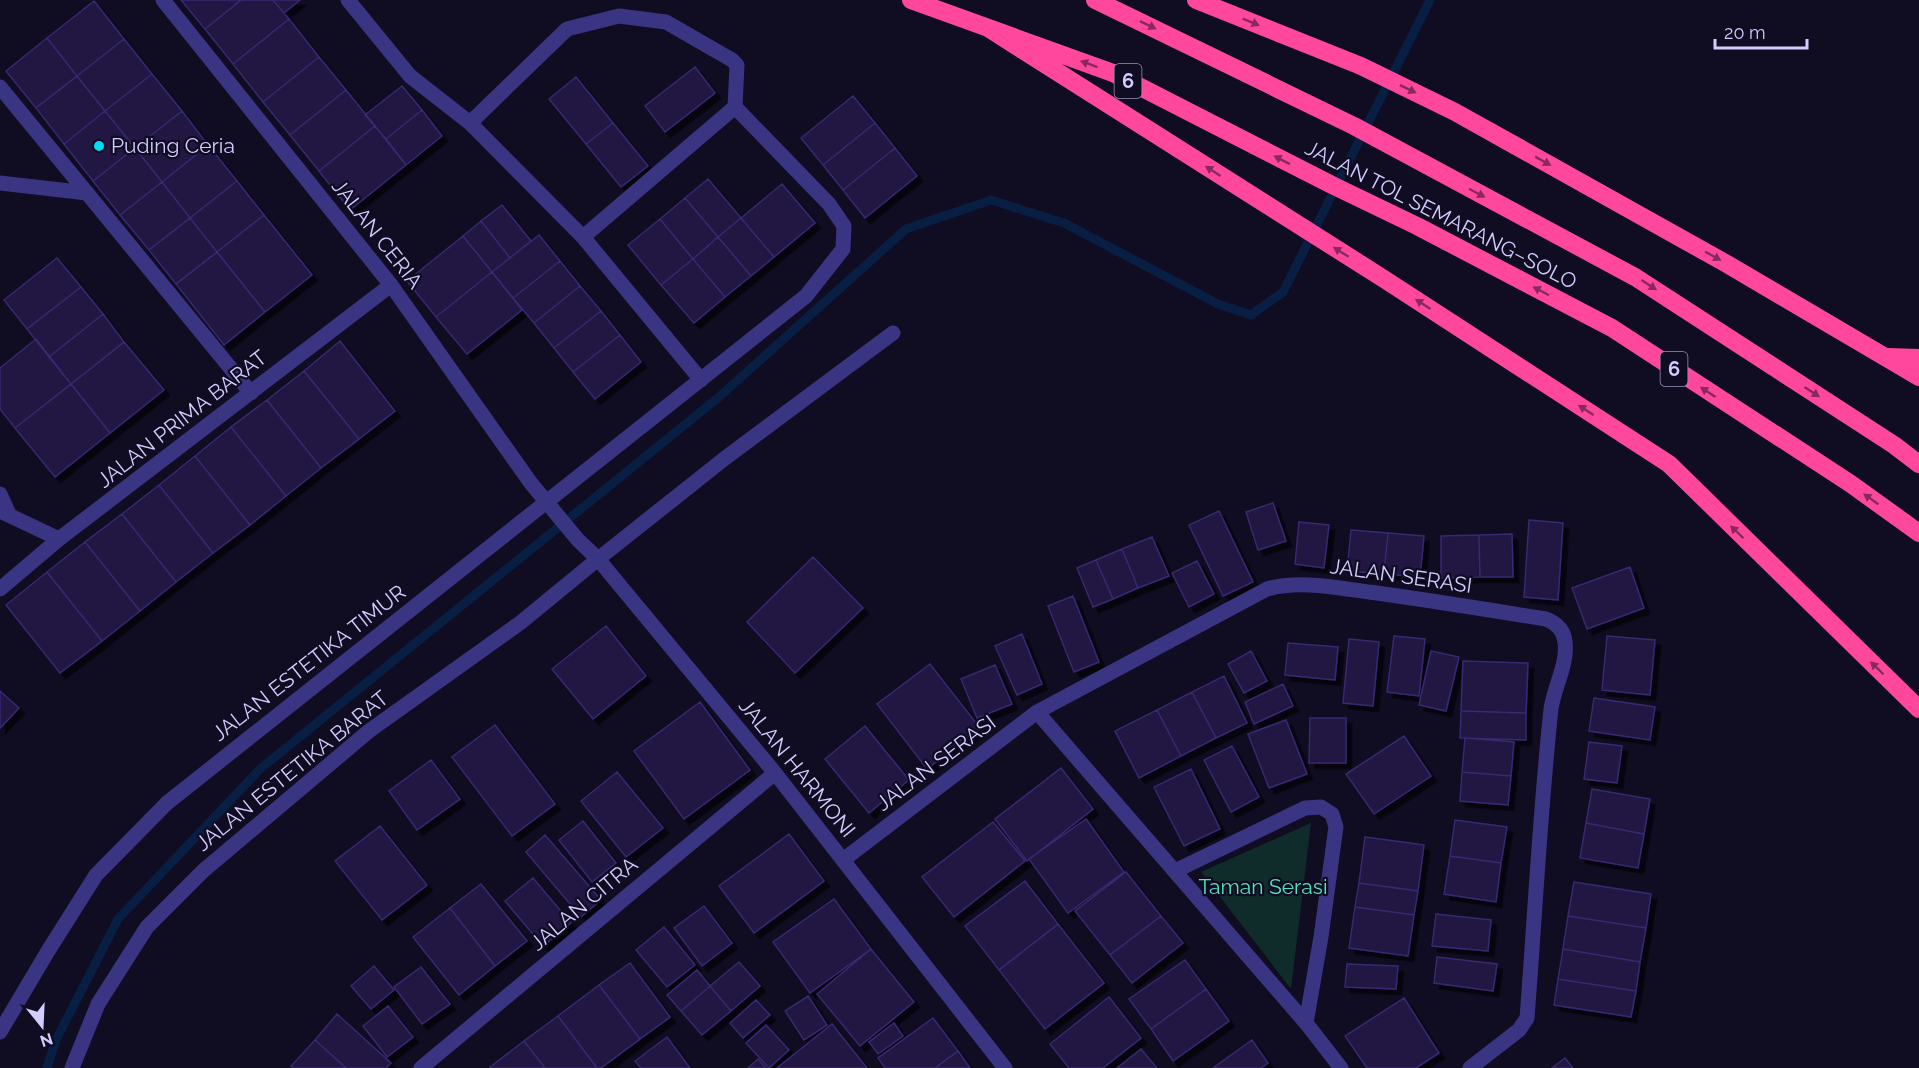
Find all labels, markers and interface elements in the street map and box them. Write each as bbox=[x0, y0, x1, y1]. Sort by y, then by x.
scale bar bbox=[1715, 12, 1806, 50]
one-way arrow bbox=[1242, 17, 1260, 27]
one-way arrow bbox=[1139, 21, 1156, 30]
text: 20 m bbox=[1724, 22, 1766, 43]
one-way arrow bbox=[1080, 59, 1098, 69]
road number: 6 bbox=[1114, 64, 1142, 98]
one-way arrow bbox=[1400, 84, 1417, 93]
place label: Puding Ceria bbox=[111, 133, 235, 158]
street label: JALAN TOL SEMARANG–SOLO bbox=[1301, 135, 1581, 294]
marker: Puding Ceria bbox=[92, 139, 106, 153]
one-way arrow bbox=[1274, 155, 1291, 164]
one-way arrow bbox=[1535, 156, 1552, 166]
one-way arrow bbox=[1205, 166, 1221, 177]
street label: JALAN CERIA bbox=[327, 174, 428, 294]
one-way arrow bbox=[1469, 188, 1486, 198]
one-way arrow bbox=[1333, 247, 1349, 258]
one-way arrow bbox=[1705, 251, 1722, 261]
one-way arrow bbox=[1640, 279, 1656, 291]
one-way arrow bbox=[1533, 287, 1550, 296]
one-way arrow bbox=[1415, 298, 1431, 310]
street label: JALAN PRIMA BARAT bbox=[92, 345, 272, 493]
road number: 6 bbox=[1660, 352, 1688, 386]
one-way arrow bbox=[1700, 386, 1717, 397]
one-way arrow bbox=[1804, 386, 1820, 397]
one-way arrow bbox=[1578, 405, 1594, 416]
one-way arrow bbox=[1864, 493, 1880, 505]
one-way arrow bbox=[1731, 525, 1745, 539]
street label: JALAN SERASI bbox=[1328, 553, 1474, 598]
street label: JALAN ESTETIKA TIMUR bbox=[207, 579, 410, 746]
one-way arrow bbox=[1871, 661, 1885, 675]
street label: JALAN ESTETIKA BARAT bbox=[190, 685, 393, 856]
street label: JALAN HARMONI bbox=[734, 693, 861, 842]
street label: JALAN SERASI bbox=[871, 710, 1000, 816]
street label: JALAN CITRA bbox=[525, 852, 642, 956]
park label: Taman Serasi bbox=[1199, 874, 1327, 899]
north arrow bbox=[12, 996, 72, 1056]
text: N bbox=[38, 1029, 55, 1051]

